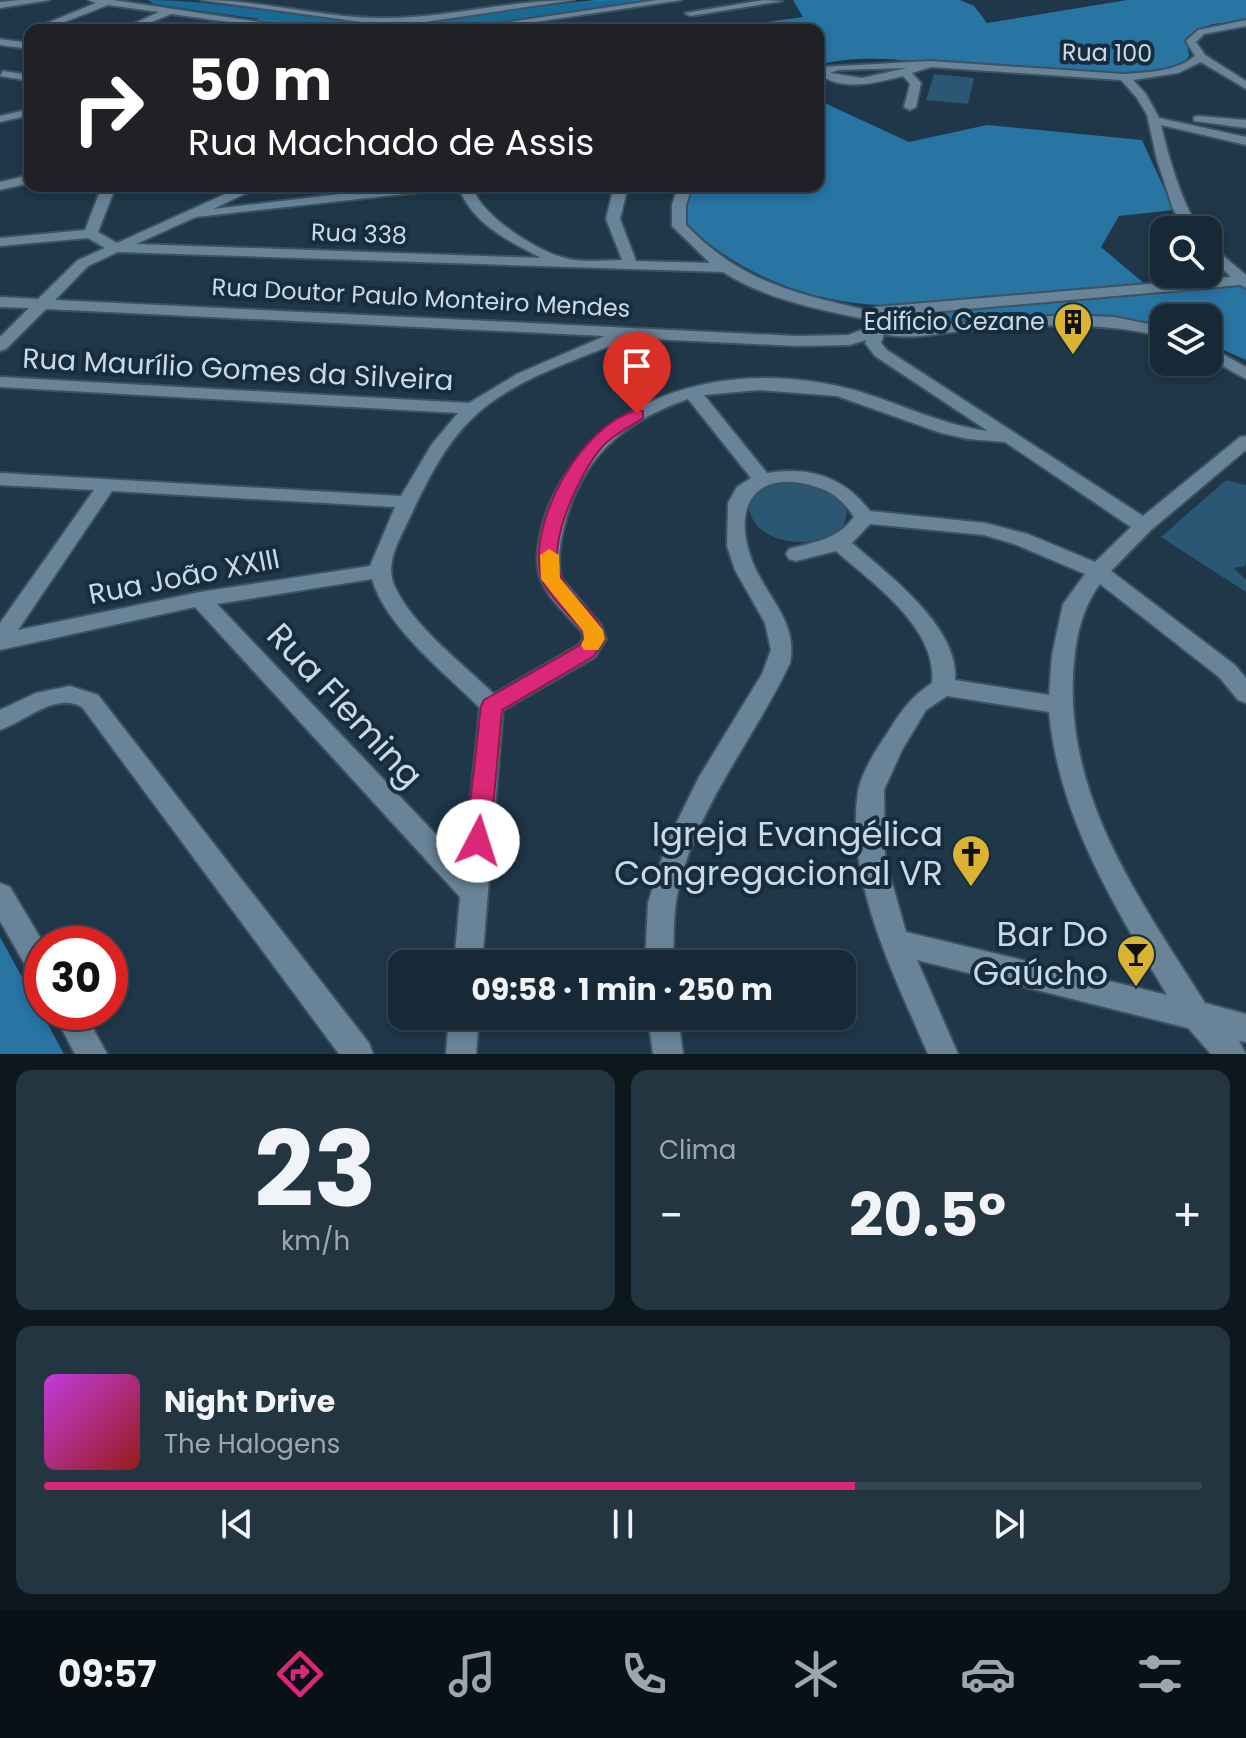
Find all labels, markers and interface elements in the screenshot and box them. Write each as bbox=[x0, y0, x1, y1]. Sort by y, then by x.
street label: Rua 100 bbox=[1062, 35, 1153, 70]
text: 50 m bbox=[188, 41, 332, 120]
icon: right bbox=[56, 56, 160, 160]
text: Rua Machado de Assis bbox=[188, 117, 594, 168]
street label: Rua 338 bbox=[310, 215, 408, 252]
map controls bbox=[1150, 216, 1222, 376]
button: search bbox=[1150, 216, 1222, 288]
street label: Rua Doutor Paulo Monteiro Mendes bbox=[211, 270, 631, 325]
building icon: Edifício Cezane bbox=[1052, 301, 1094, 356]
button: layers bbox=[1150, 304, 1222, 376]
place label: Edifício Cezane bbox=[864, 305, 1045, 338]
pin bbox=[603, 332, 671, 414]
street label: Rua Maurílio Gomes da Silveira bbox=[21, 339, 455, 400]
icon: arrive bbox=[615, 344, 659, 388]
street label: Rua João XXIII bbox=[85, 539, 283, 614]
street label: Rua Fleming bbox=[256, 612, 434, 798]
position arrow bbox=[436, 799, 520, 883]
place label: Igreja Evangélica Congregacional VR bbox=[614, 810, 943, 897]
church icon: Igreja Evangélica Congregacional VR bbox=[950, 833, 992, 888]
place label: Bar Do Gaúcho bbox=[973, 910, 1108, 997]
speed limit sign: 30 bbox=[24, 926, 128, 1030]
bar icon: Bar Do Gaúcho bbox=[1115, 933, 1157, 988]
text: 09:58 · 1 min · 250 m bbox=[471, 968, 773, 1011]
text: 23 bbox=[254, 1097, 377, 1242]
text: Clima bbox=[659, 1132, 736, 1168]
text: 20.5° bbox=[849, 1173, 1006, 1257]
text: − bbox=[659, 1185, 683, 1246]
text: + bbox=[1172, 1185, 1202, 1246]
text: km/h bbox=[281, 1223, 350, 1259]
text: Night Drive bbox=[164, 1380, 335, 1423]
text: The Halogens bbox=[164, 1426, 340, 1462]
icon: previous bbox=[215, 1502, 259, 1546]
icon: pause bbox=[601, 1502, 645, 1546]
icon: next bbox=[987, 1502, 1031, 1546]
icon: directions bbox=[272, 1646, 328, 1702]
icon: music bbox=[444, 1646, 500, 1702]
icon: phone bbox=[616, 1646, 672, 1702]
icon: climate bbox=[788, 1646, 844, 1702]
icon: car bbox=[960, 1646, 1016, 1702]
icon: filters bbox=[1132, 1646, 1188, 1702]
text: 09:57 bbox=[58, 1649, 156, 1700]

